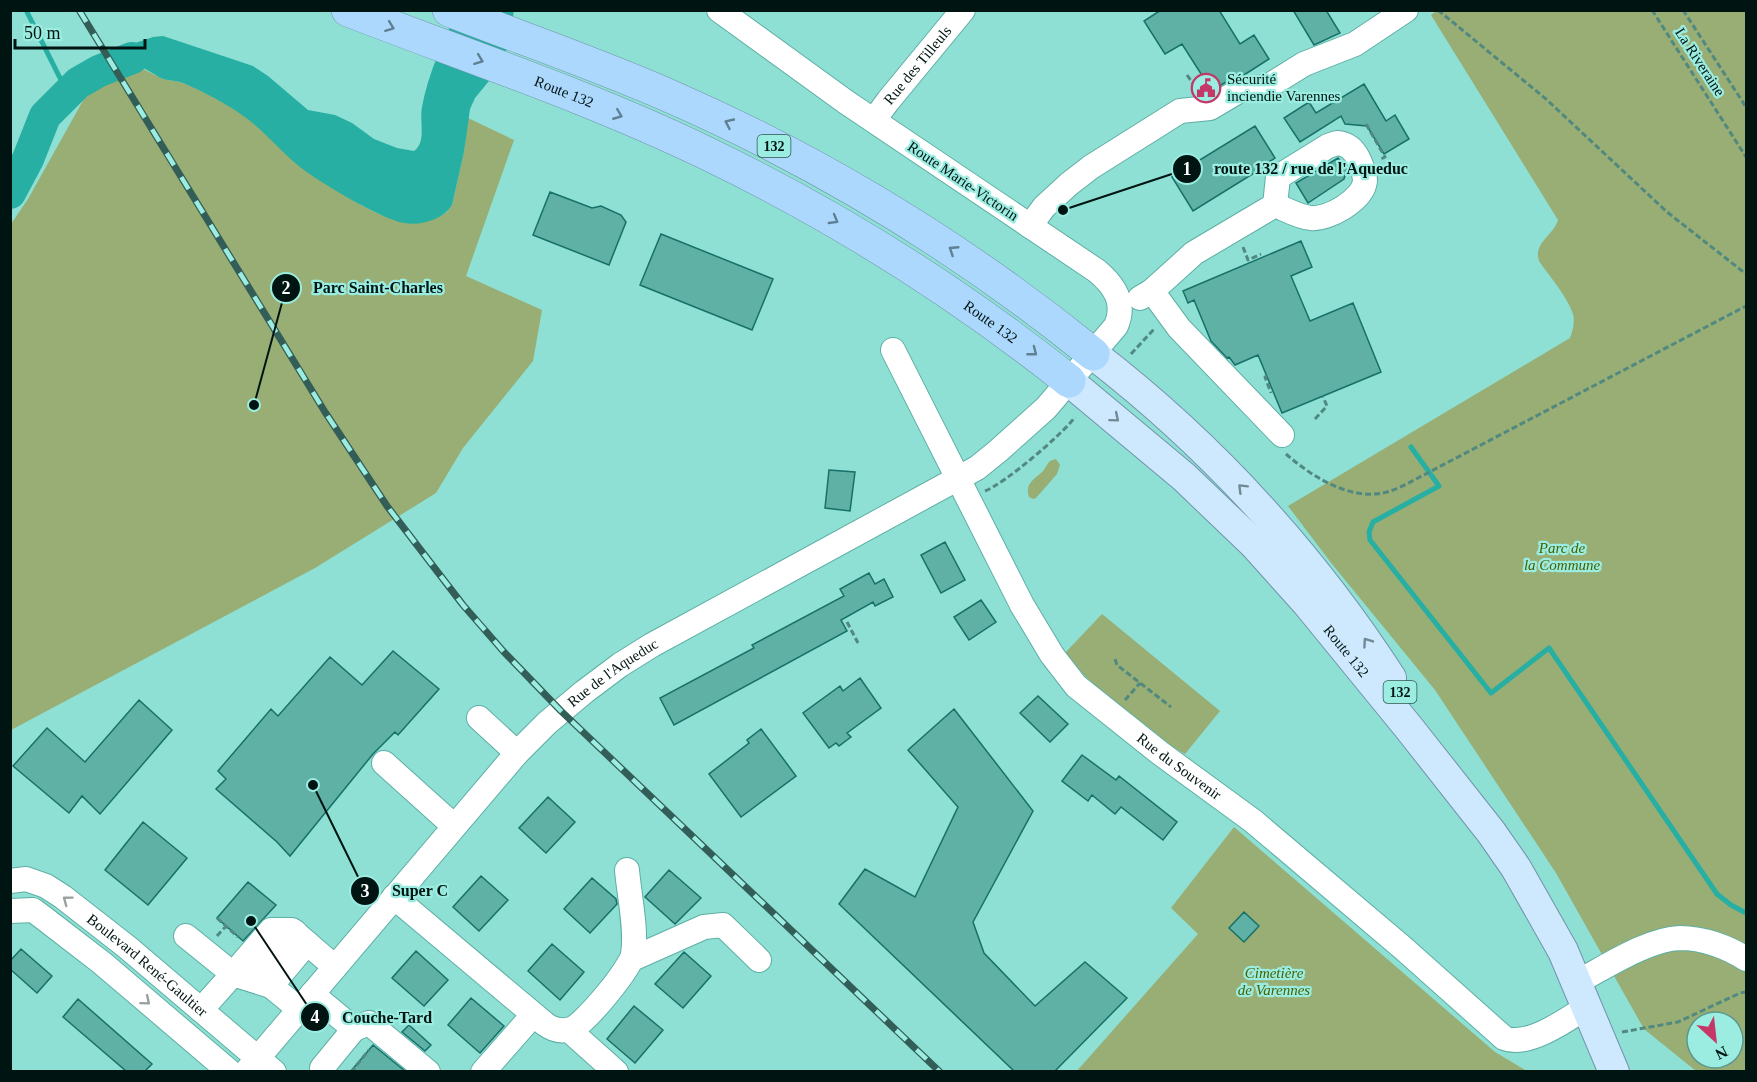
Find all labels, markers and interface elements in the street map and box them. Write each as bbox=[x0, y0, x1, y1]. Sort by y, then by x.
scale bar bbox=[15, 12, 146, 50]
one-way arrow bbox=[384, 19, 395, 32]
text: 50 m bbox=[24, 23, 61, 43]
street label: Rue des Tilleuls bbox=[881, 23, 955, 108]
street label: La Riveraine bbox=[1672, 25, 1728, 99]
one-way arrow bbox=[472, 53, 483, 65]
place label: Sécurité inciendie Varennes bbox=[1227, 71, 1341, 104]
public building icon: Sécurité inciendie Varennes bbox=[1190, 72, 1222, 104]
street label: Route 132 bbox=[532, 73, 596, 111]
one-way arrow bbox=[612, 108, 623, 120]
one-way arrow bbox=[724, 119, 735, 131]
road number: 132 bbox=[758, 135, 790, 157]
street label: Route Marie-Victorin bbox=[905, 138, 1022, 224]
callout: route 132 / rue de l'Aqueduc bbox=[1172, 152, 1420, 186]
text: 1 bbox=[1183, 159, 1192, 179]
text: route 132 / rue de l'Aqueduc bbox=[1214, 160, 1408, 178]
one-way arrow bbox=[828, 213, 838, 224]
one-way arrow bbox=[949, 246, 960, 257]
callout: Parc Saint-Charles bbox=[271, 271, 455, 305]
text: 2 bbox=[282, 278, 291, 298]
text: Parc Saint-Charles bbox=[313, 279, 443, 296]
street label: Route 132 bbox=[961, 297, 1021, 347]
one-way arrow bbox=[1026, 345, 1037, 356]
one-way arrow bbox=[1108, 411, 1119, 422]
one-way arrow bbox=[1238, 484, 1249, 494]
park label: Parc de la Commune bbox=[1524, 540, 1600, 573]
street label: Route 132 bbox=[1320, 622, 1372, 680]
street label: Rue de l'Aqueduc bbox=[565, 635, 661, 710]
one-way arrow bbox=[1363, 638, 1374, 649]
road number: 132 bbox=[1384, 681, 1416, 703]
street label: Rue du Souvenir bbox=[1134, 730, 1224, 803]
callout: Super C bbox=[350, 874, 461, 908]
text: 3 bbox=[361, 881, 370, 901]
text: Super C bbox=[392, 882, 448, 900]
one-way arrow bbox=[63, 897, 74, 908]
street label: Boulevard René-Gaultier bbox=[84, 911, 211, 1020]
park label: Cimetière de Varennes bbox=[1238, 965, 1310, 998]
one-way arrow bbox=[139, 993, 150, 1004]
callout: Couche-Tard bbox=[300, 1000, 444, 1034]
text: 4 bbox=[311, 1007, 320, 1027]
text: Couche-Tard bbox=[342, 1009, 432, 1026]
north arrow bbox=[1685, 1010, 1745, 1070]
text: N bbox=[1712, 1043, 1731, 1063]

